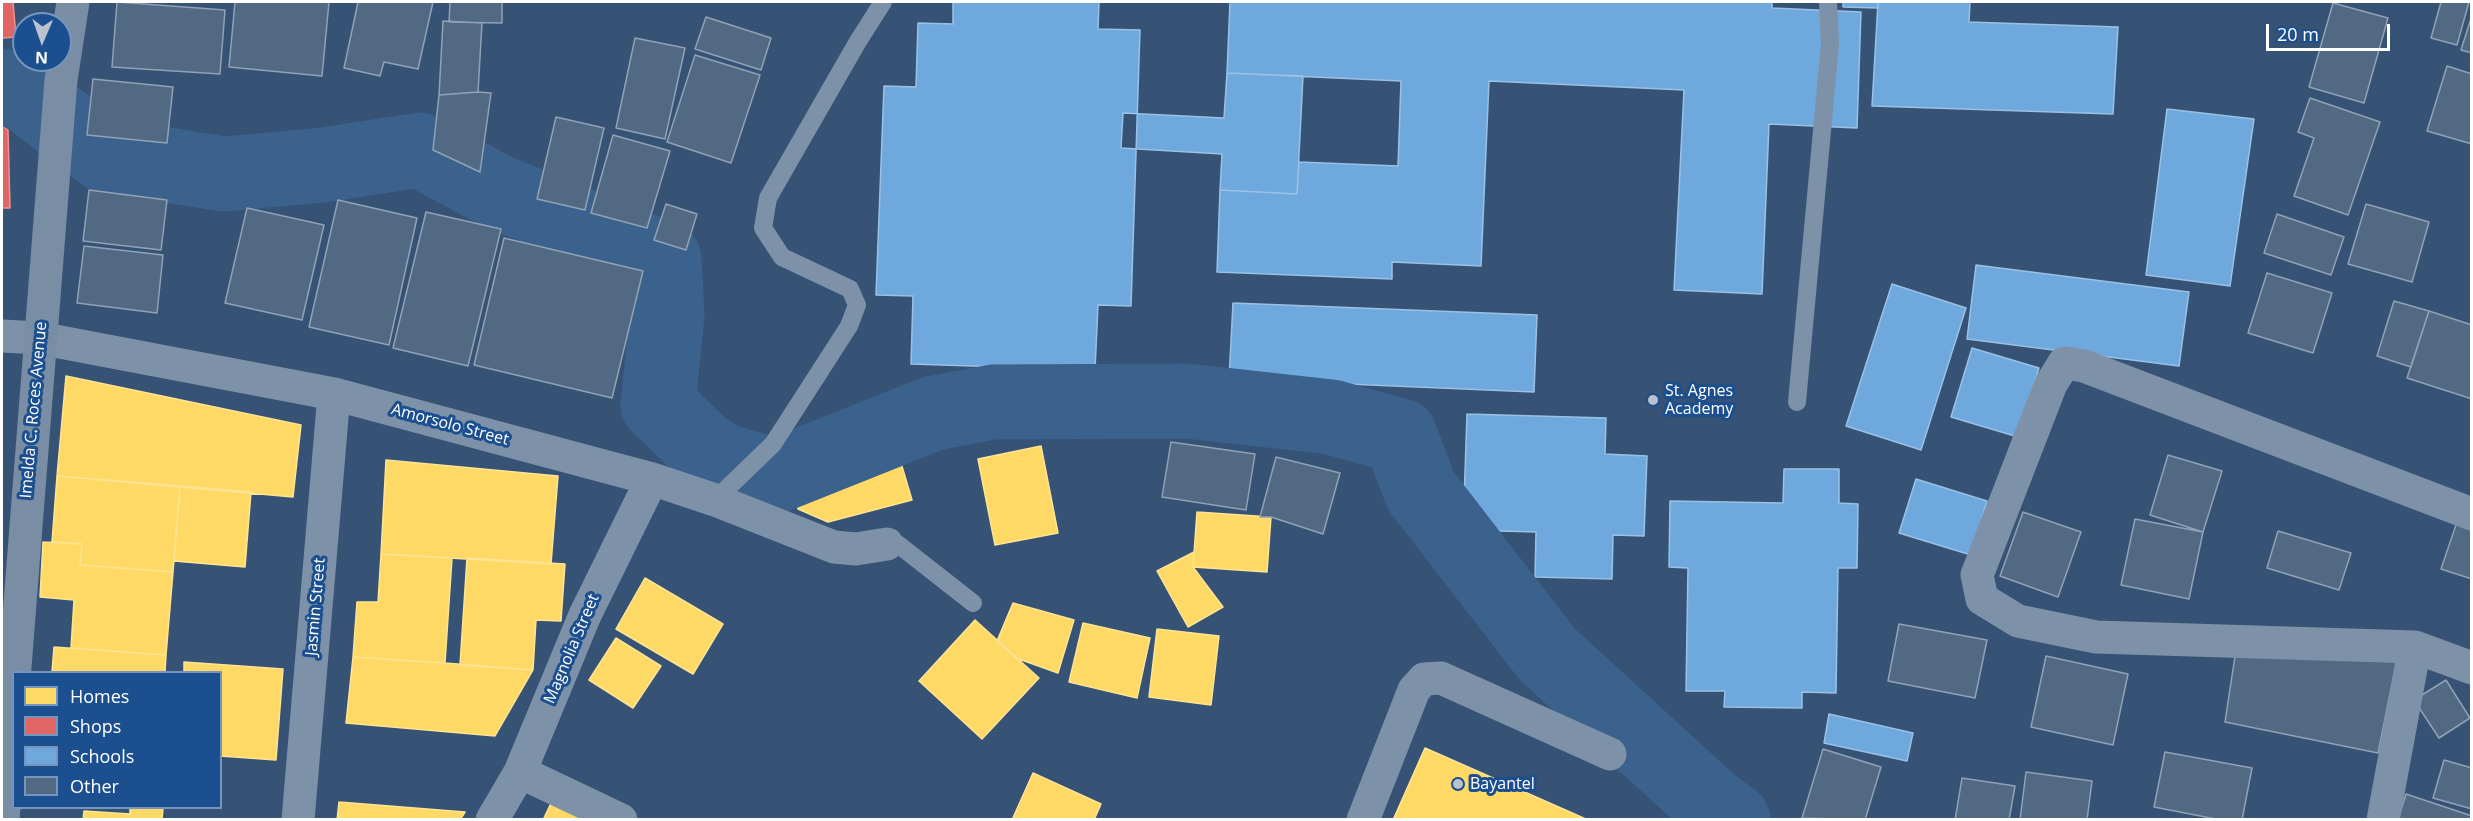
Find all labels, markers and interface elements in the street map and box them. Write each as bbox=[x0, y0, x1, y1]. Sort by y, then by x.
north arrow bbox=[12, 12, 72, 72]
scale bar bbox=[2269, 12, 2394, 50]
text: 20 m bbox=[2277, 22, 2319, 46]
text: N bbox=[35, 47, 48, 69]
street label: Imelda C. Roces Avenue bbox=[17, 321, 51, 499]
place label: St. Agnes Academy bbox=[1665, 381, 1733, 419]
marker: St. Agnes Academy bbox=[1646, 393, 1660, 407]
street label: Amorsolo Street bbox=[389, 400, 511, 450]
street label: Jasmin Street bbox=[302, 557, 330, 657]
street label: Magnolia Street bbox=[540, 591, 604, 707]
legend bbox=[12, 671, 222, 809]
text: Homes bbox=[70, 684, 129, 708]
text: Shops bbox=[70, 714, 121, 738]
text: Schools bbox=[70, 744, 134, 768]
text: Other bbox=[70, 774, 119, 798]
place label: Bayantel bbox=[1470, 774, 1535, 794]
marker: Bayantel bbox=[1451, 777, 1465, 791]

